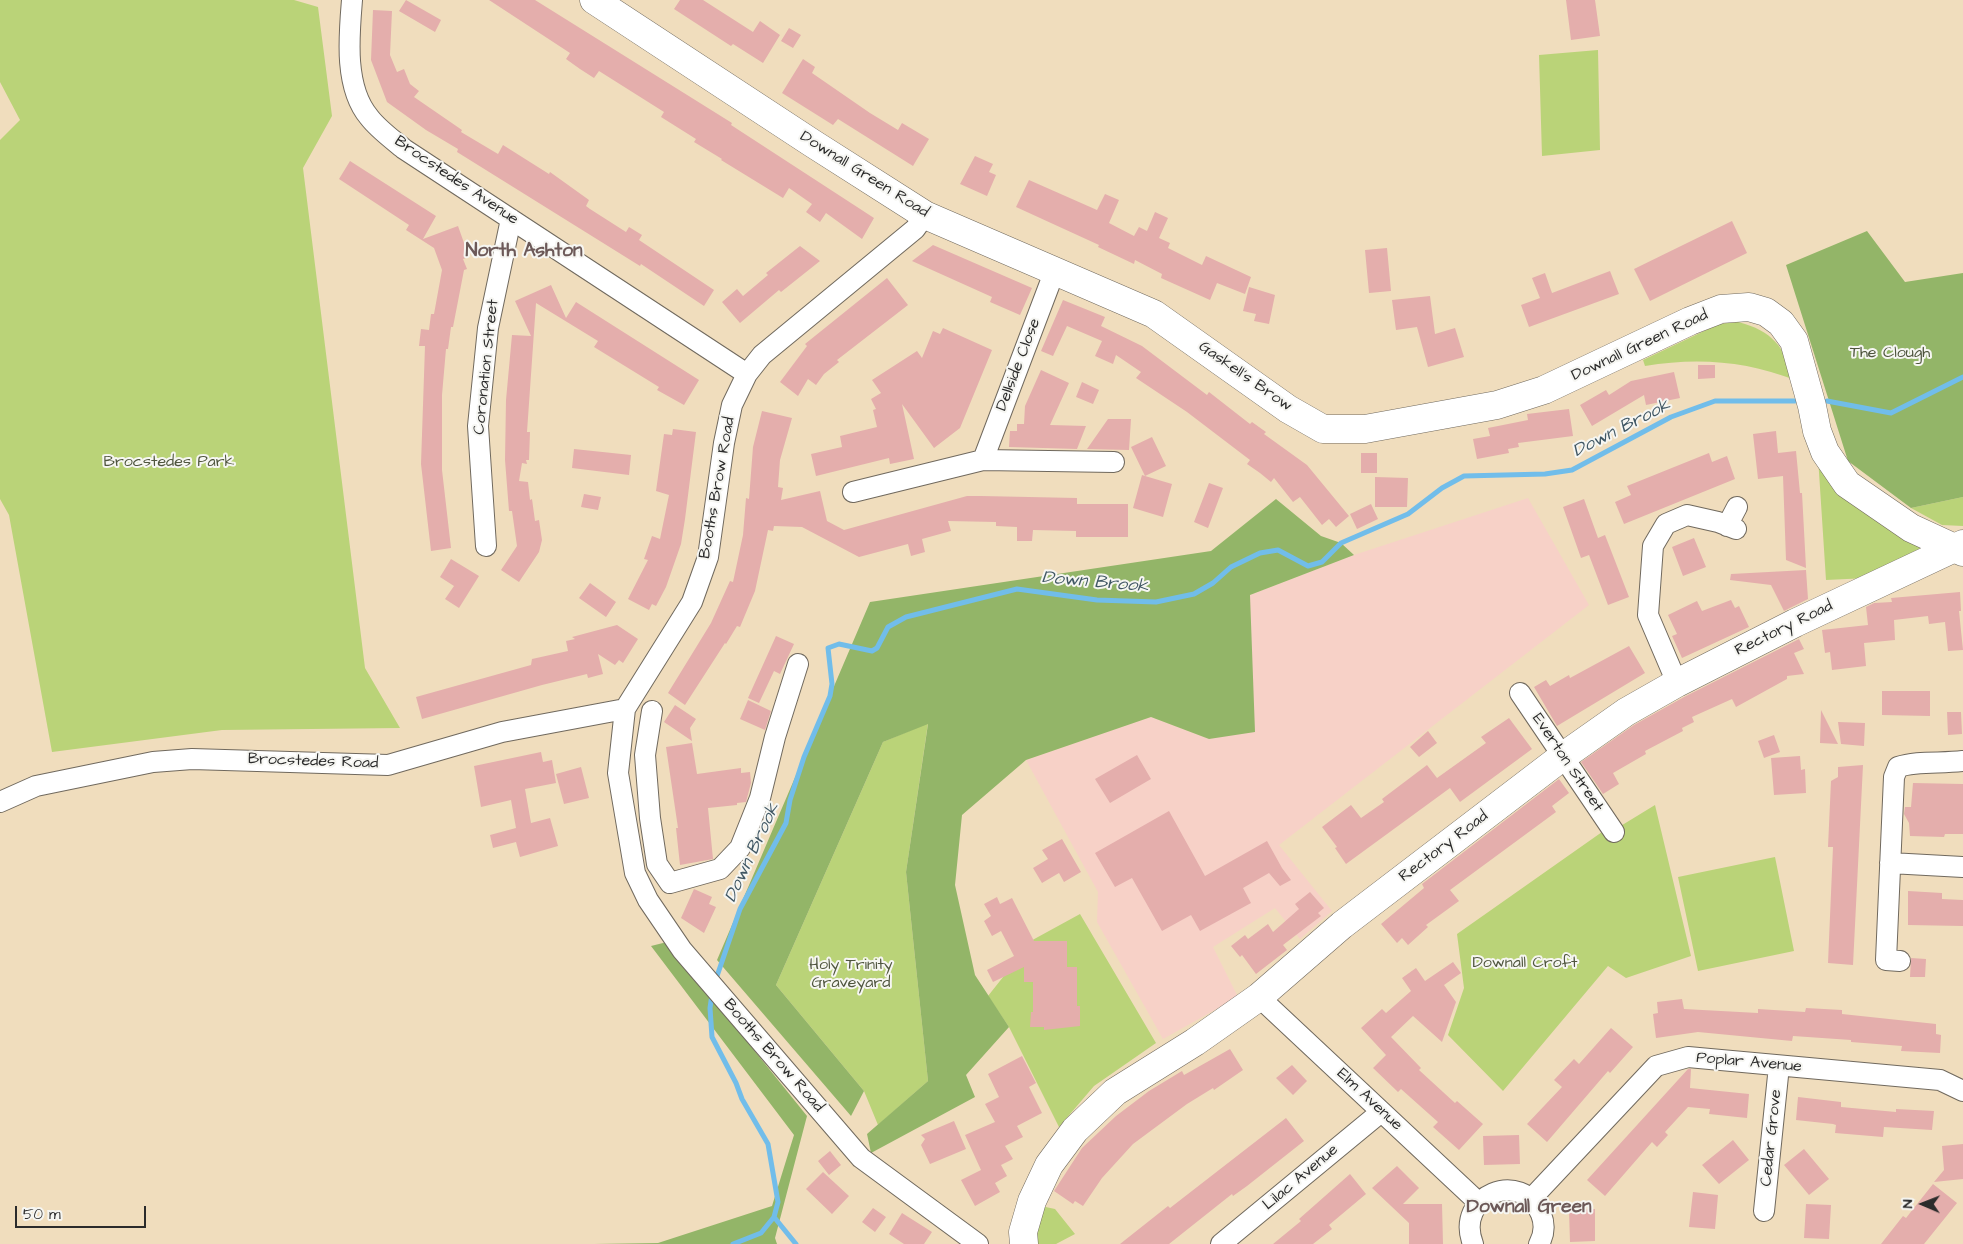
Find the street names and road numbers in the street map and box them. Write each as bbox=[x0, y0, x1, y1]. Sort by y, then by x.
street label: Downall Green Road bbox=[796, 128, 932, 222]
street label: Brocstedes Avenue bbox=[390, 132, 522, 230]
street label: Coronation Street bbox=[470, 298, 504, 436]
street label: Downall Green Road bbox=[1569, 306, 1711, 386]
street label: Dellside Close bbox=[993, 316, 1045, 414]
street label: Gaskell's Brow bbox=[1194, 338, 1296, 416]
street label: Booths Brow Road bbox=[696, 416, 740, 560]
street label: Rectory Road bbox=[1732, 597, 1836, 661]
street label: Everton Street bbox=[1527, 710, 1607, 816]
street label: Brocstedes Road bbox=[247, 750, 379, 774]
street label: Rectory Road bbox=[1396, 807, 1492, 887]
street label: Booths Brow Road bbox=[719, 996, 827, 1116]
street label: Poplar Avenue bbox=[1695, 1049, 1803, 1077]
street label: Elm Avenue bbox=[1332, 1065, 1406, 1135]
street label: Cedar Grove bbox=[1757, 1089, 1787, 1187]
street label: Lilac Avenue bbox=[1259, 1141, 1343, 1215]

